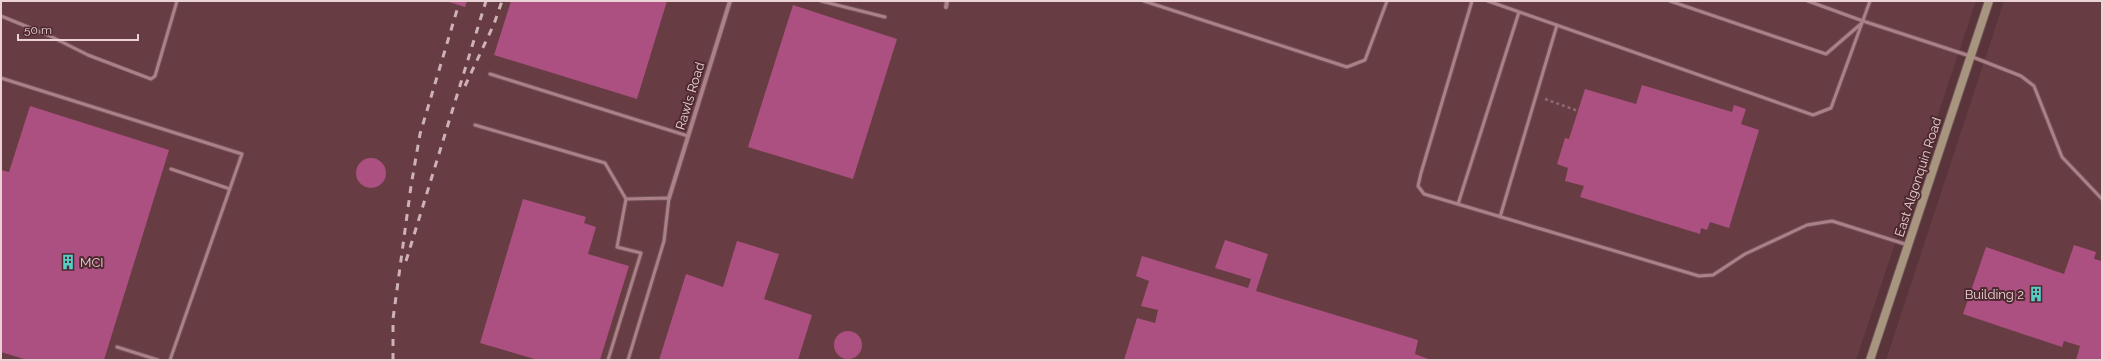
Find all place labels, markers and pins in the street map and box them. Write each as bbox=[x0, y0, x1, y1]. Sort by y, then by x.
building icon: MCI bbox=[59, 253, 77, 271]
place label: MCI bbox=[80, 255, 104, 270]
building icon: Building 2 bbox=[2027, 285, 2045, 303]
place label: Building 2 bbox=[1965, 287, 2024, 302]

